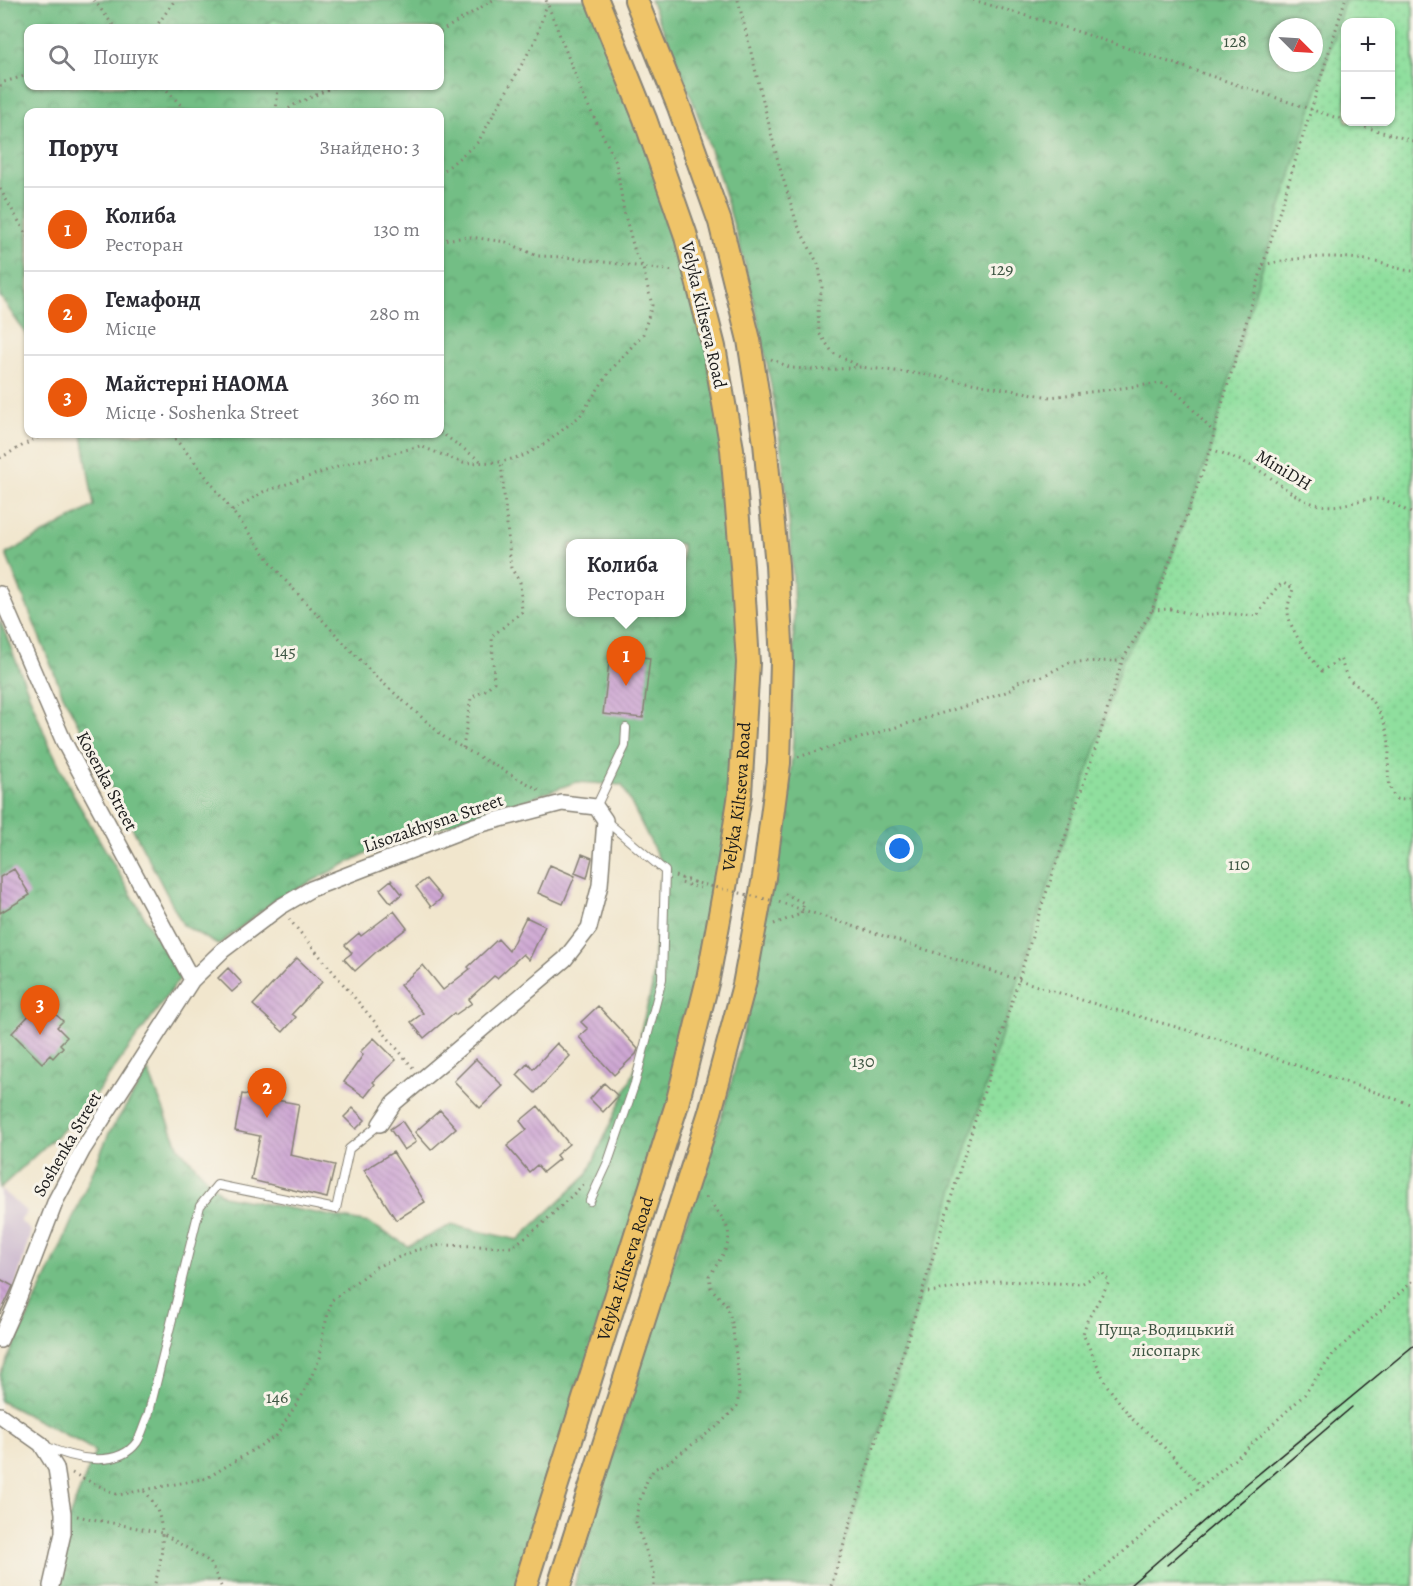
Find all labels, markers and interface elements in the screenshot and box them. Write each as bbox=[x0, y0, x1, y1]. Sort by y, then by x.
north arrow bbox=[1269, 18, 1323, 72]
map controls bbox=[1341, 18, 1395, 126]
button: + bbox=[1341, 18, 1395, 72]
search box bbox=[24, 24, 444, 90]
park label: 128 bbox=[1223, 29, 1247, 53]
icon: search bbox=[45, 41, 78, 74]
text: Пошук bbox=[93, 42, 159, 72]
button: − bbox=[1341, 72, 1395, 126]
text: Поруч bbox=[48, 130, 119, 165]
text: Знайдено: 3 bbox=[319, 134, 420, 161]
text: Колиба bbox=[105, 201, 176, 231]
text: 1 bbox=[64, 216, 71, 243]
text: 130 m bbox=[374, 216, 420, 243]
text: Ресторан bbox=[105, 231, 183, 258]
street label: Velyka Kiltseva Road bbox=[675, 238, 733, 391]
park label: 129 bbox=[991, 257, 1013, 281]
text: Гемафонд bbox=[105, 285, 201, 315]
text: 2 bbox=[63, 300, 72, 327]
text: 280 m bbox=[370, 300, 420, 327]
text: Місце bbox=[105, 315, 156, 342]
text: Майстерні НАОМА bbox=[105, 369, 288, 399]
text: 3 bbox=[63, 384, 72, 411]
text: 360 m bbox=[371, 384, 420, 411]
text: Місце · Soshenka Street bbox=[105, 399, 299, 426]
street label: MiniDH bbox=[1252, 444, 1316, 496]
popup bbox=[566, 539, 686, 617]
text: Колиба bbox=[587, 550, 658, 580]
text: Ресторан bbox=[587, 580, 665, 607]
pin: 1 bbox=[606, 636, 646, 686]
park label: 145 bbox=[274, 639, 296, 663]
street label: Velyka Kiltseva Road bbox=[716, 721, 756, 874]
street label: Kosenka Street bbox=[71, 727, 143, 835]
street label: Lisozakhysna Street bbox=[360, 788, 506, 858]
your location bbox=[885, 834, 914, 863]
park label: 110 bbox=[1228, 852, 1250, 876]
pin: 3 bbox=[20, 986, 60, 1035]
park label: 130 bbox=[851, 1049, 875, 1073]
pin: 2 bbox=[248, 1068, 286, 1118]
street label: Soshenka Street bbox=[27, 1087, 107, 1201]
street label: Velyka Kiltseva Road bbox=[591, 1193, 659, 1345]
park label: Пуща-Водицький лісопарк bbox=[1097, 1317, 1235, 1362]
park label: 146 bbox=[266, 1385, 288, 1409]

